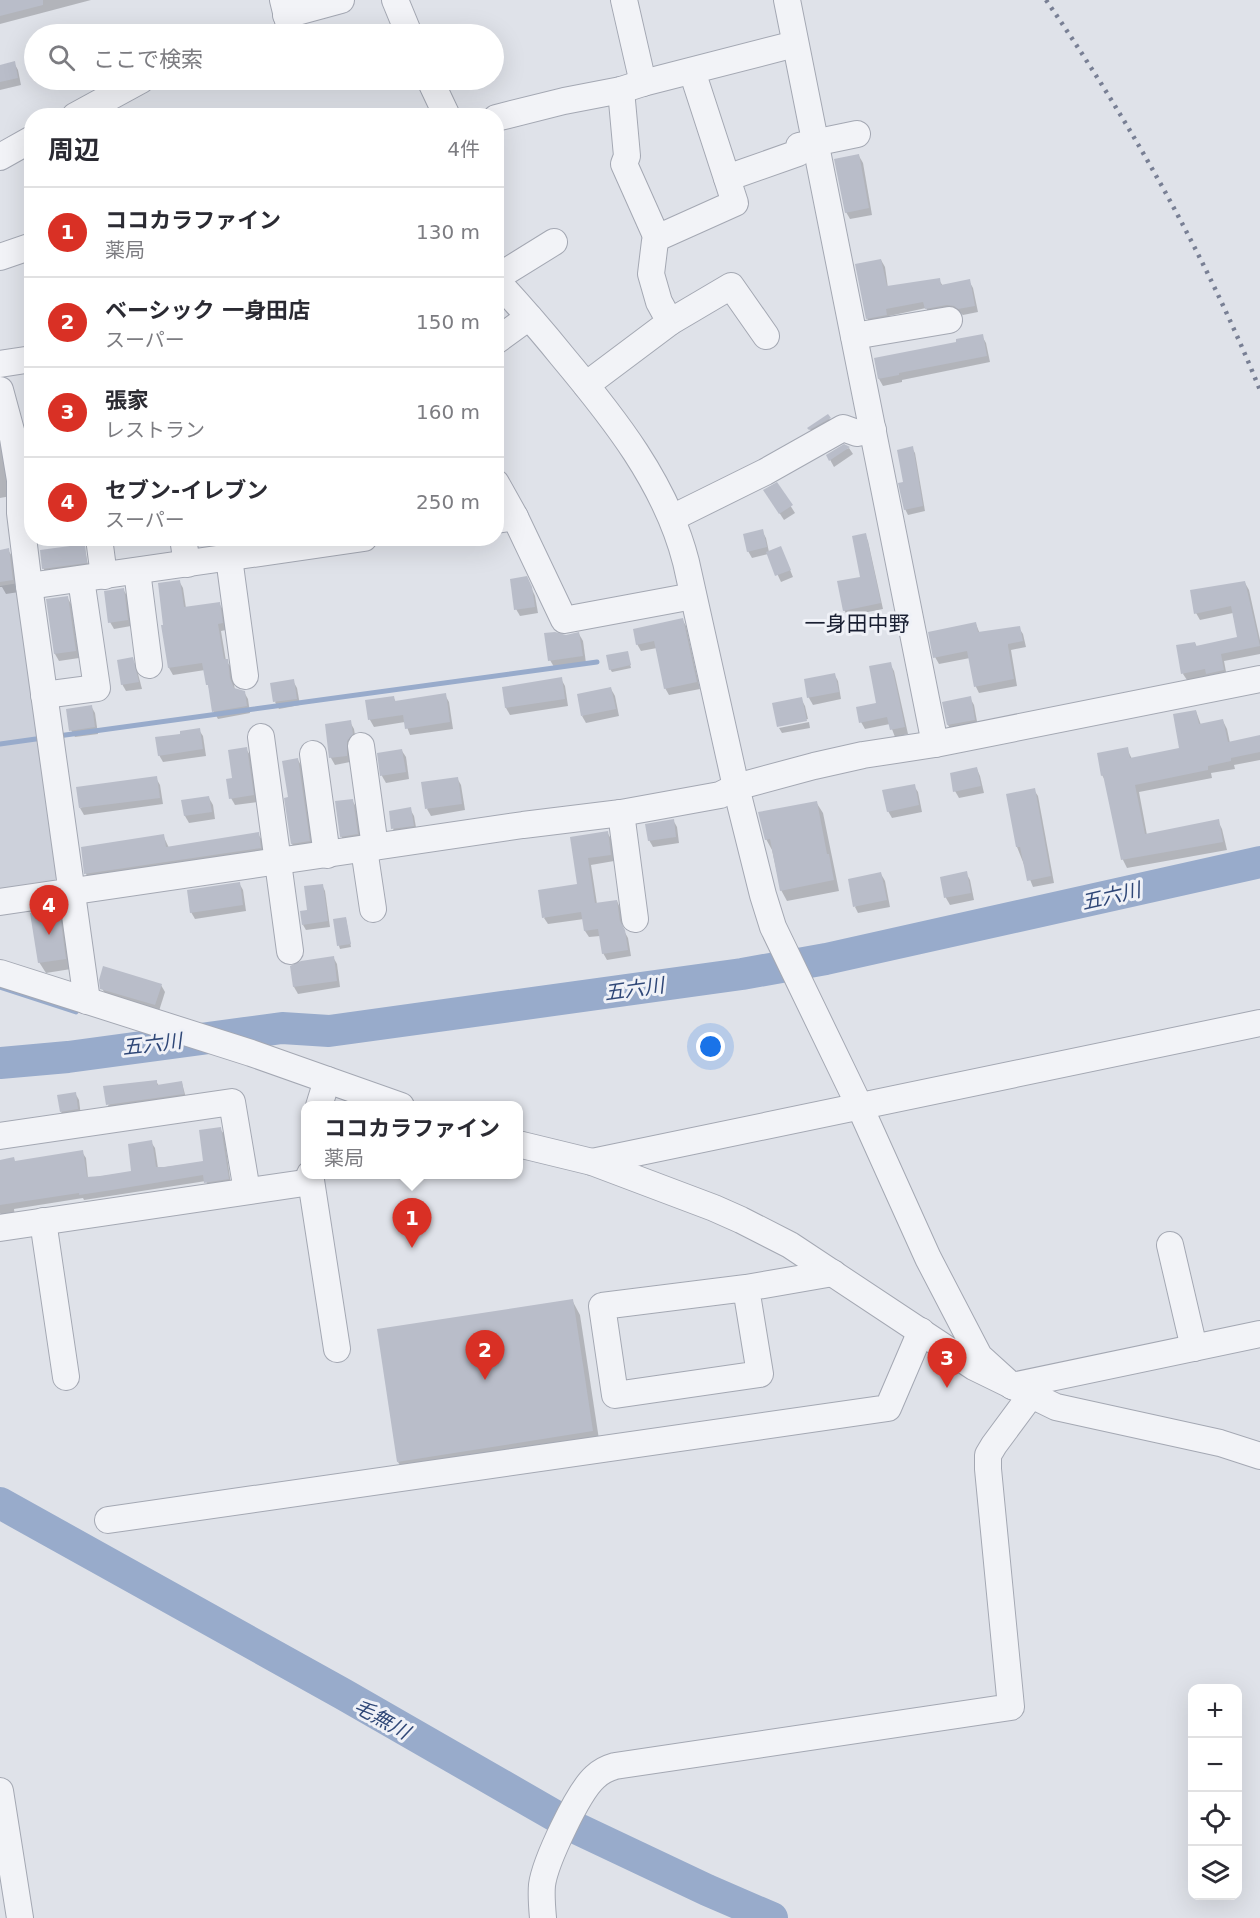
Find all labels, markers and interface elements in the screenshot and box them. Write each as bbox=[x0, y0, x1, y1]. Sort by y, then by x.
search box bbox=[24, 24, 504, 90]
icon: search bbox=[45, 41, 78, 74]
text: ここで検索 bbox=[93, 47, 203, 72]
text: 周辺 bbox=[48, 135, 100, 165]
text: 4件 bbox=[447, 137, 480, 161]
text: ココカラファイン bbox=[105, 208, 281, 233]
text: 1 bbox=[61, 220, 74, 244]
text: 130 m bbox=[416, 220, 480, 244]
text: 薬局 bbox=[105, 238, 145, 262]
text: ベーシック 一身田店 bbox=[105, 298, 310, 323]
text: 2 bbox=[61, 310, 74, 334]
text: 150 m bbox=[416, 310, 480, 334]
text: スーパー bbox=[105, 328, 185, 352]
text: 張家 bbox=[105, 388, 149, 413]
text: 3 bbox=[61, 400, 74, 424]
text: 160 m bbox=[416, 400, 480, 424]
text: レストラン bbox=[105, 418, 205, 442]
text: セブン-イレブン bbox=[105, 478, 268, 503]
text: 4 bbox=[61, 490, 74, 514]
text: 250 m bbox=[416, 490, 480, 514]
text: スーパー bbox=[105, 508, 185, 532]
district label: 一身田中野 bbox=[805, 612, 910, 636]
water label: 五六川 bbox=[1079, 877, 1145, 914]
pin: 4 bbox=[29, 886, 68, 935]
water label: 五六川 bbox=[603, 973, 667, 1005]
water label: 五六川 bbox=[121, 1028, 185, 1060]
your location bbox=[696, 1032, 725, 1061]
popup bbox=[301, 1101, 523, 1179]
text: ココカラファイン bbox=[324, 1116, 500, 1141]
text: 薬局 bbox=[324, 1146, 364, 1170]
pin: 1 bbox=[392, 1198, 432, 1248]
pin: 2 bbox=[466, 1330, 504, 1380]
pin: 3 bbox=[928, 1338, 966, 1388]
map controls bbox=[1188, 1684, 1242, 1900]
button: + bbox=[1188, 1684, 1242, 1738]
water label: 毛無川 bbox=[350, 1694, 416, 1745]
button: − bbox=[1188, 1738, 1242, 1792]
button: locate bbox=[1188, 1792, 1242, 1846]
button: layers bbox=[1188, 1846, 1242, 1900]

